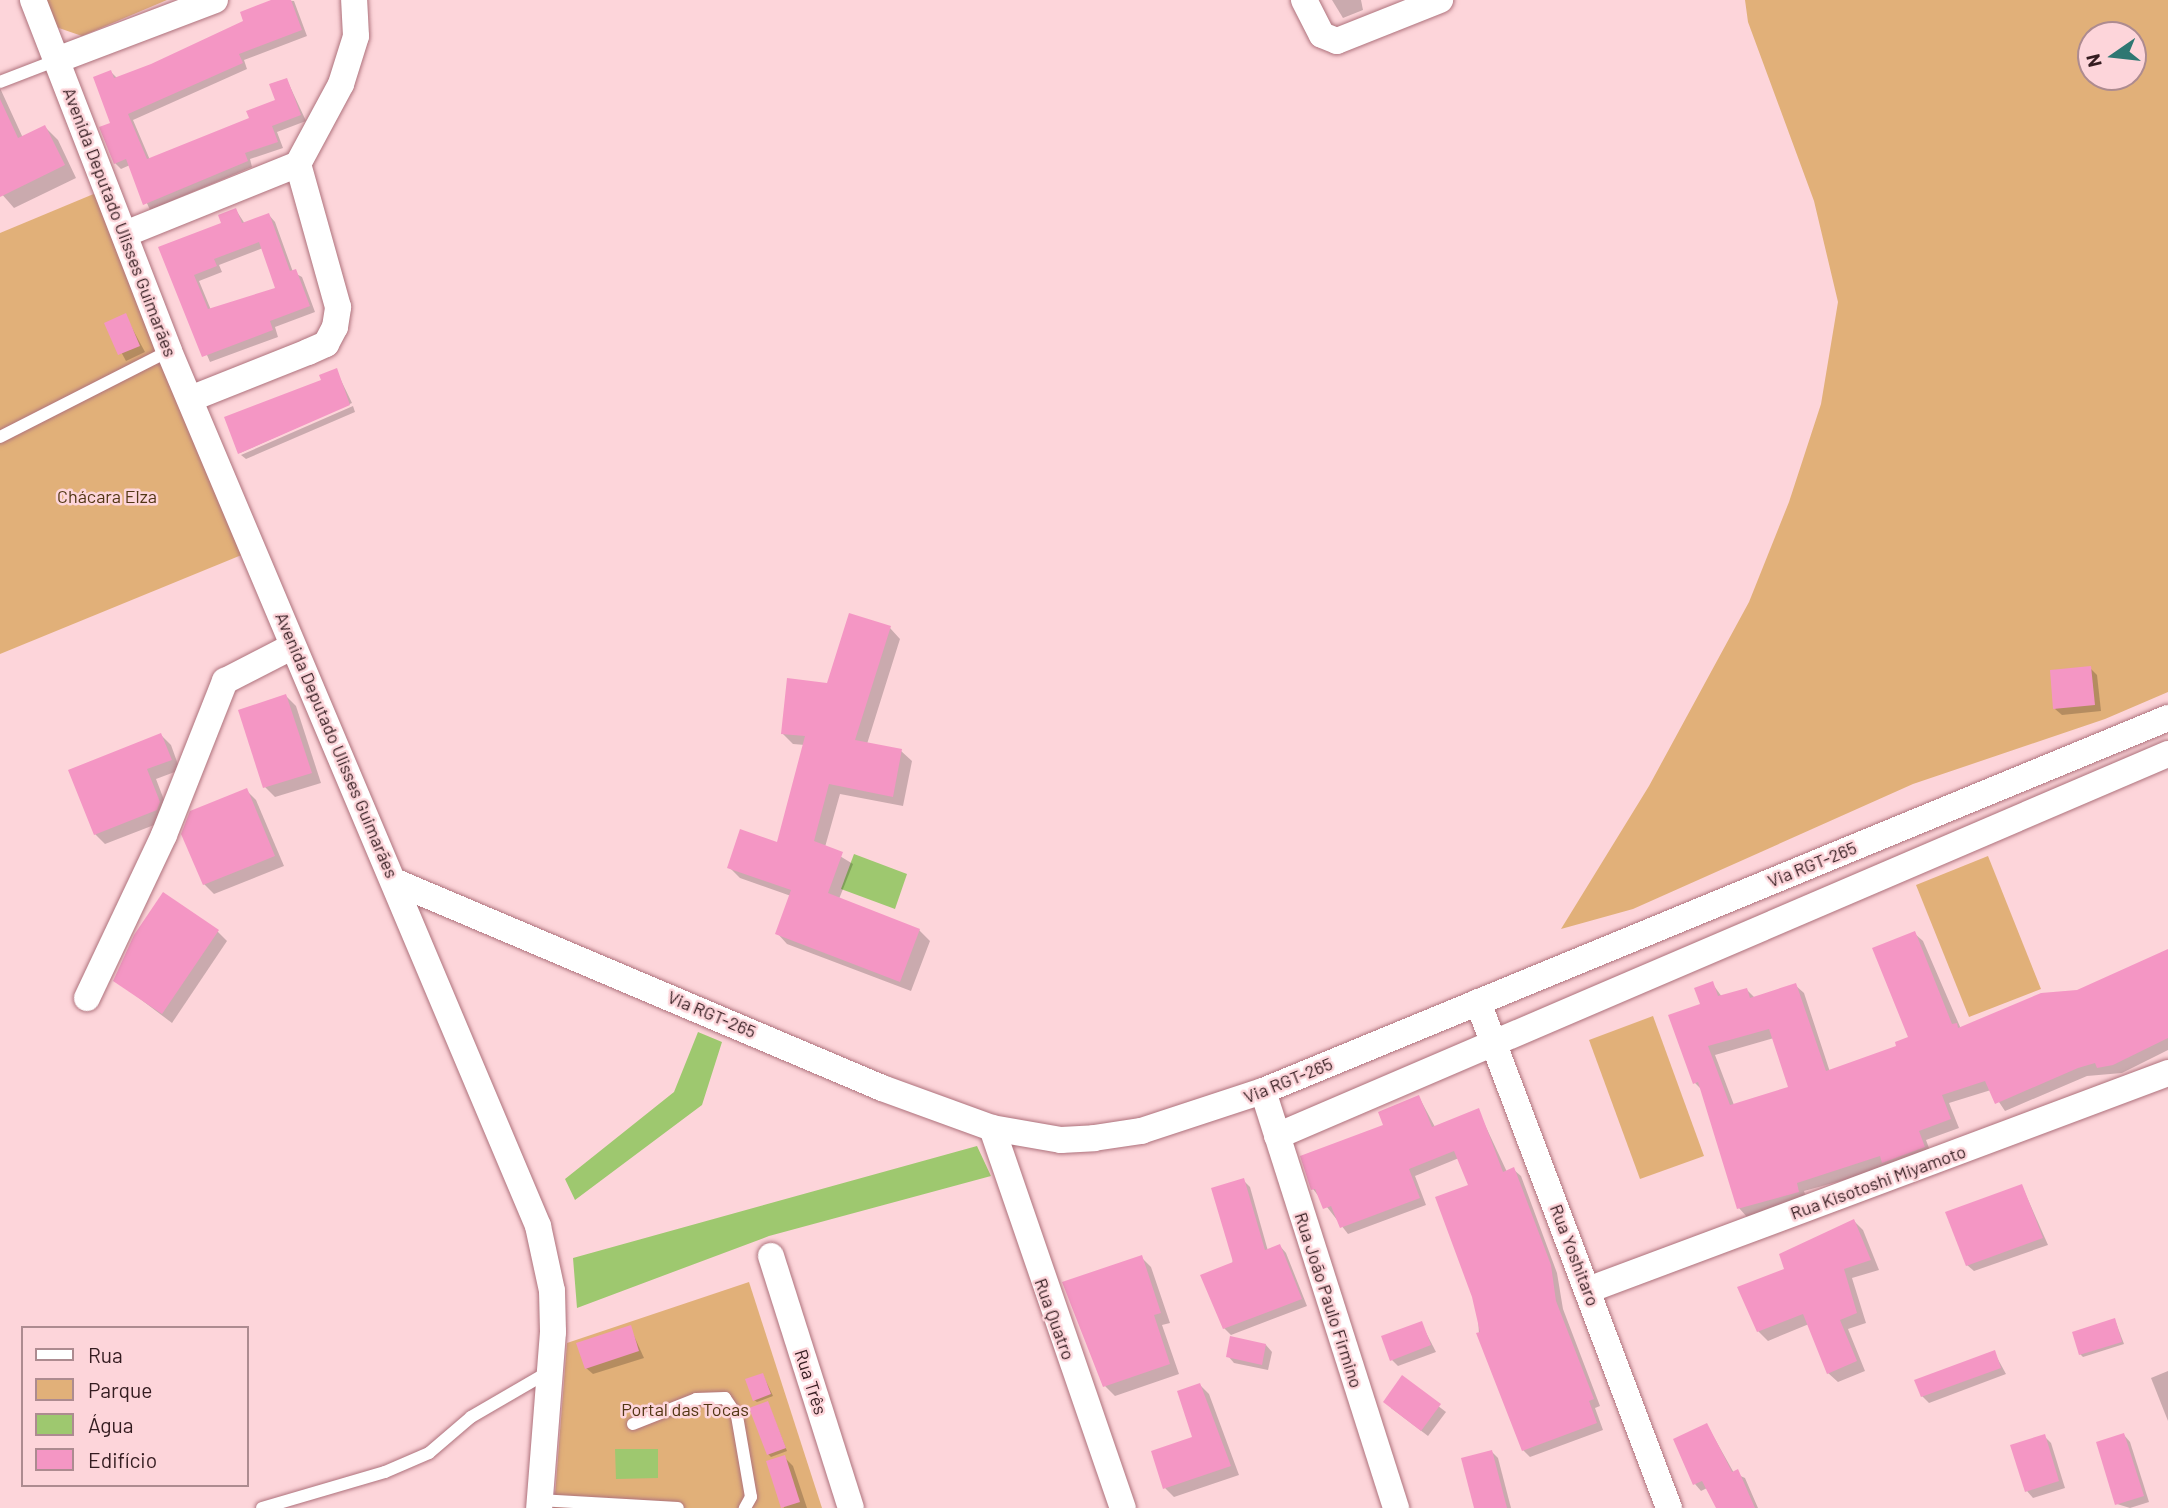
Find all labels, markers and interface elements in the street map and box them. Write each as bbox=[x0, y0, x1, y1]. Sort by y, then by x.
north arrow bbox=[2077, 21, 2147, 91]
text: N bbox=[2080, 52, 2106, 70]
street label: Avenida Deputado Ulisses Guimarães bbox=[59, 84, 181, 360]
park label: Chácara Elza bbox=[57, 485, 157, 507]
street label: Avenida Deputado Ulisses Guimarães bbox=[271, 609, 403, 881]
street label: Via RGT-265 bbox=[1764, 836, 1860, 892]
street label: Via RGT-265 bbox=[664, 986, 760, 1042]
street label: Via RGT-265 bbox=[1240, 1052, 1336, 1108]
street label: Rua Kisotoshi Miyamoto bbox=[1787, 1140, 1969, 1224]
street label: Rua Yoshitaro bbox=[1546, 1201, 1604, 1309]
street label: Rua João Paulo Firmino bbox=[1290, 1209, 1368, 1391]
street label: Rua Quatro bbox=[1030, 1275, 1080, 1363]
legend bbox=[21, 1326, 248, 1487]
text: Rua bbox=[88, 1342, 123, 1367]
street label: Rua Três bbox=[790, 1347, 832, 1417]
text: Parque bbox=[88, 1377, 153, 1402]
park label: Portal das Tocas bbox=[621, 1398, 749, 1420]
text: Água bbox=[88, 1412, 134, 1437]
text: Edifício bbox=[88, 1447, 157, 1472]

